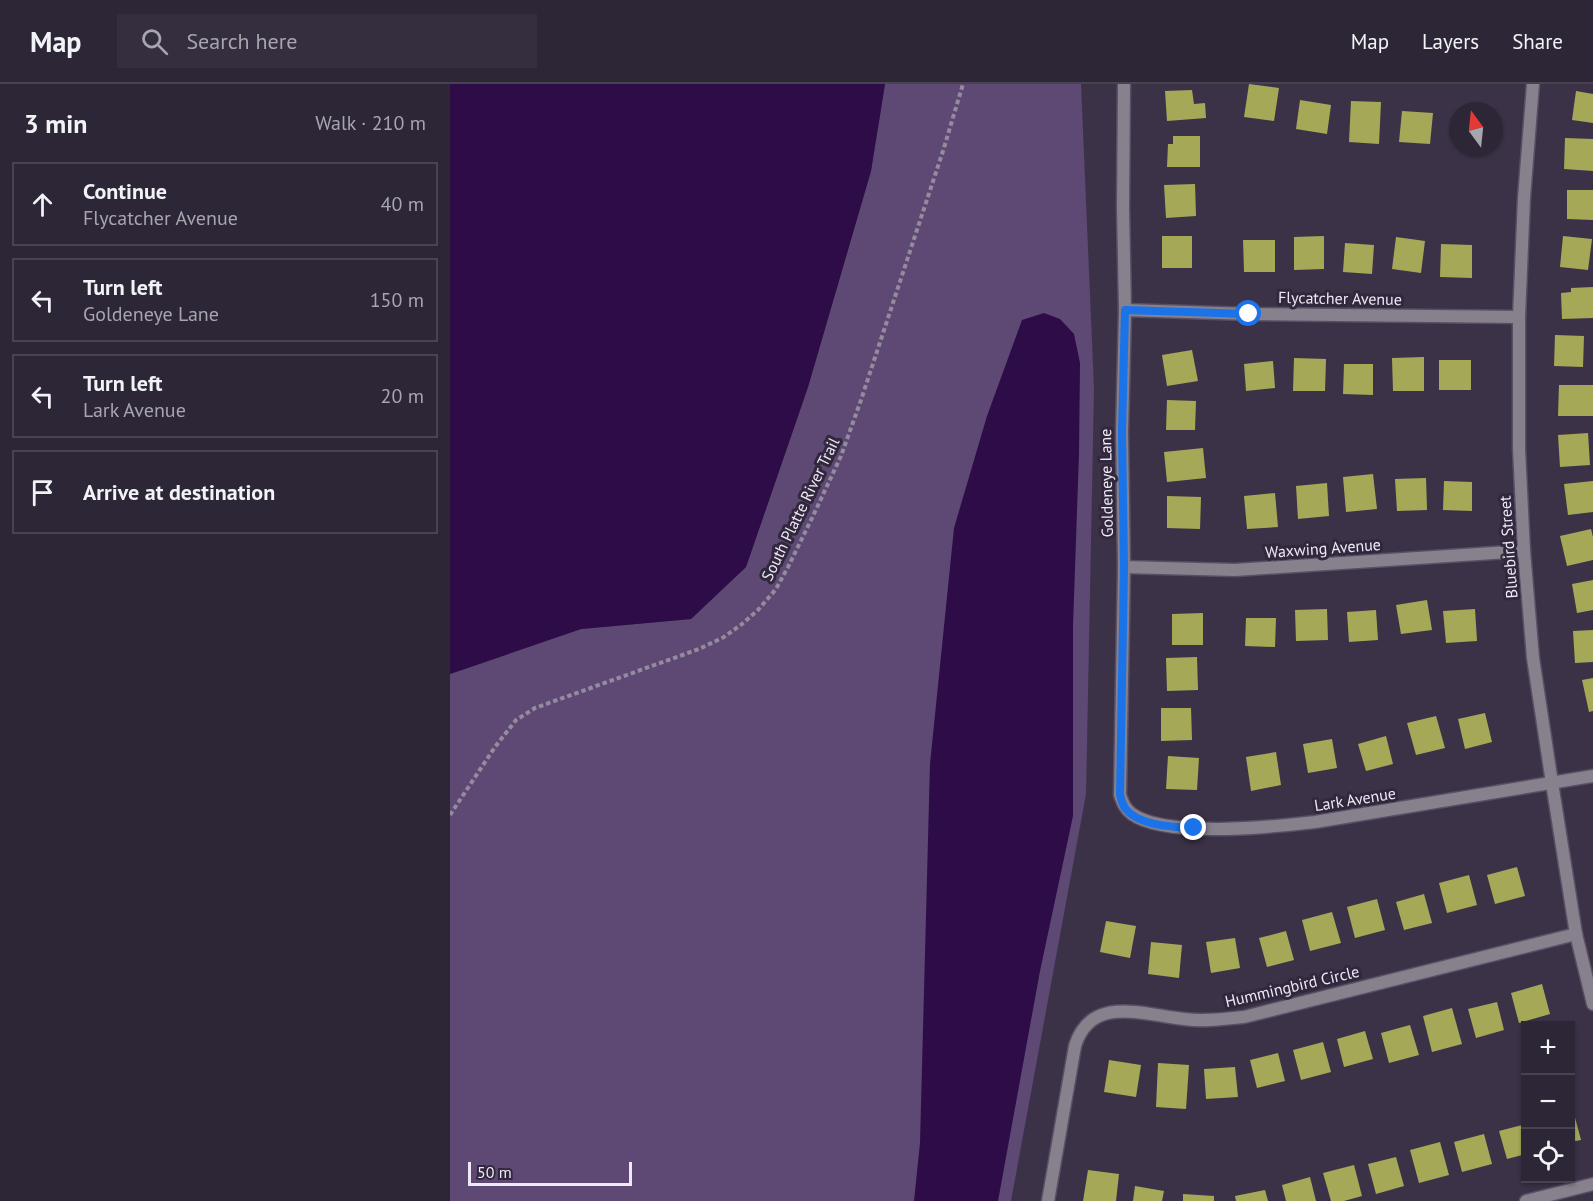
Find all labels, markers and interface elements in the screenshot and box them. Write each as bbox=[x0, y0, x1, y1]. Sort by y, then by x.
search box bbox=[117, 14, 537, 68]
text: Map bbox=[30, 23, 81, 60]
icon: search bbox=[138, 25, 171, 58]
text: Search here bbox=[186, 27, 297, 55]
text: Map bbox=[1351, 28, 1389, 55]
text: Layers bbox=[1422, 28, 1479, 55]
text: Share bbox=[1512, 28, 1563, 55]
north arrow bbox=[1449, 102, 1503, 156]
text: 3 min bbox=[24, 107, 87, 140]
text: Walk · 210 m bbox=[315, 110, 426, 136]
text: Continue bbox=[83, 177, 167, 205]
icon: ahead bbox=[26, 188, 59, 221]
text: 40 m bbox=[381, 191, 424, 217]
text: Flycatcher Avenue bbox=[83, 205, 238, 231]
text: Turn left bbox=[83, 273, 163, 301]
icon: left bbox=[26, 284, 59, 317]
text: 150 m bbox=[370, 287, 424, 313]
street label: Flycatcher Avenue bbox=[1278, 287, 1402, 309]
route start bbox=[1235, 300, 1261, 326]
text: Goldeneye Lane bbox=[83, 301, 219, 327]
text: Turn left bbox=[83, 369, 163, 397]
icon: left bbox=[26, 380, 59, 413]
text: 20 m bbox=[381, 383, 424, 409]
text: Lark Avenue bbox=[83, 397, 186, 423]
street label: Goldeneye Lane bbox=[1095, 428, 1117, 538]
street label: South Platte River Trail bbox=[757, 434, 844, 584]
icon: arrive bbox=[26, 476, 59, 509]
text: Arrive at destination bbox=[83, 478, 275, 506]
street label: Bluebird Street bbox=[1494, 494, 1522, 599]
street label: Waxwing Avenue bbox=[1264, 534, 1382, 562]
street label: Lark Avenue bbox=[1313, 783, 1397, 815]
route end bbox=[1180, 814, 1206, 840]
street label: Hummingbird Circle bbox=[1223, 961, 1361, 1011]
map controls bbox=[1521, 1021, 1575, 1183]
button: + bbox=[1521, 1021, 1575, 1075]
button: − bbox=[1521, 1075, 1575, 1129]
button: locate bbox=[1521, 1129, 1575, 1183]
scale bar bbox=[468, 1159, 632, 1186]
text: 50 m bbox=[477, 1162, 512, 1182]

